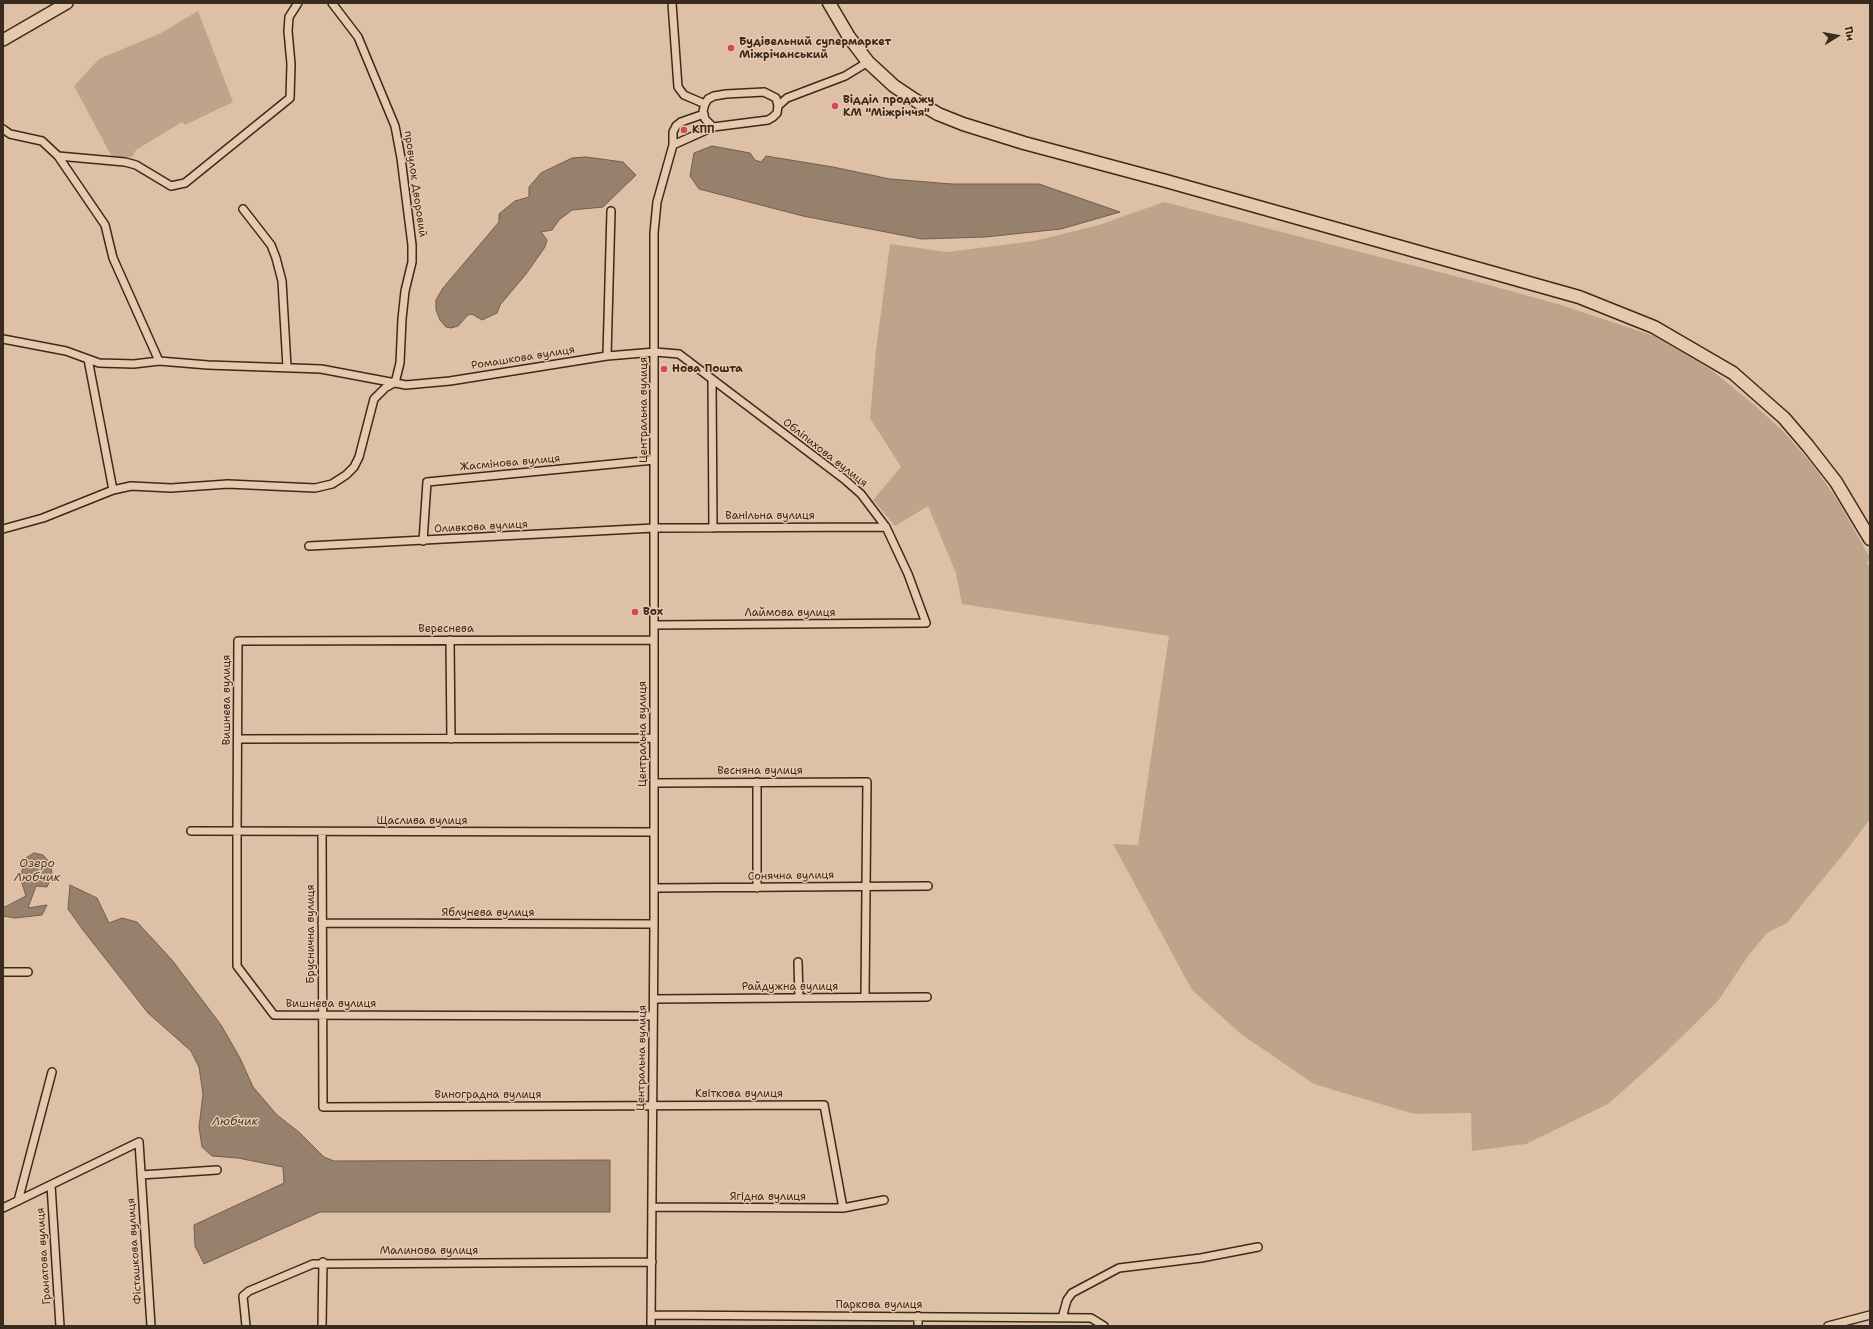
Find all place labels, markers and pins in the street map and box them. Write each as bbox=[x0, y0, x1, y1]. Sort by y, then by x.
place label: Будівельний супермаркет Міжрічанський bbox=[739, 35, 891, 61]
marker: Будівельний супермаркет Міжрічанський bbox=[726, 43, 736, 53]
place label: Відділ продажу КМ "Міжріччя" bbox=[843, 93, 934, 119]
marker: Відділ продажу КМ "Міжріччя" bbox=[830, 101, 840, 111]
place label: КПП bbox=[692, 123, 715, 137]
marker: КПП bbox=[679, 125, 689, 135]
place label: Нова Пошта bbox=[672, 362, 743, 376]
marker: Нова Пошта bbox=[659, 364, 669, 374]
place label: Box bbox=[643, 605, 663, 619]
marker: Box bbox=[630, 607, 640, 617]

